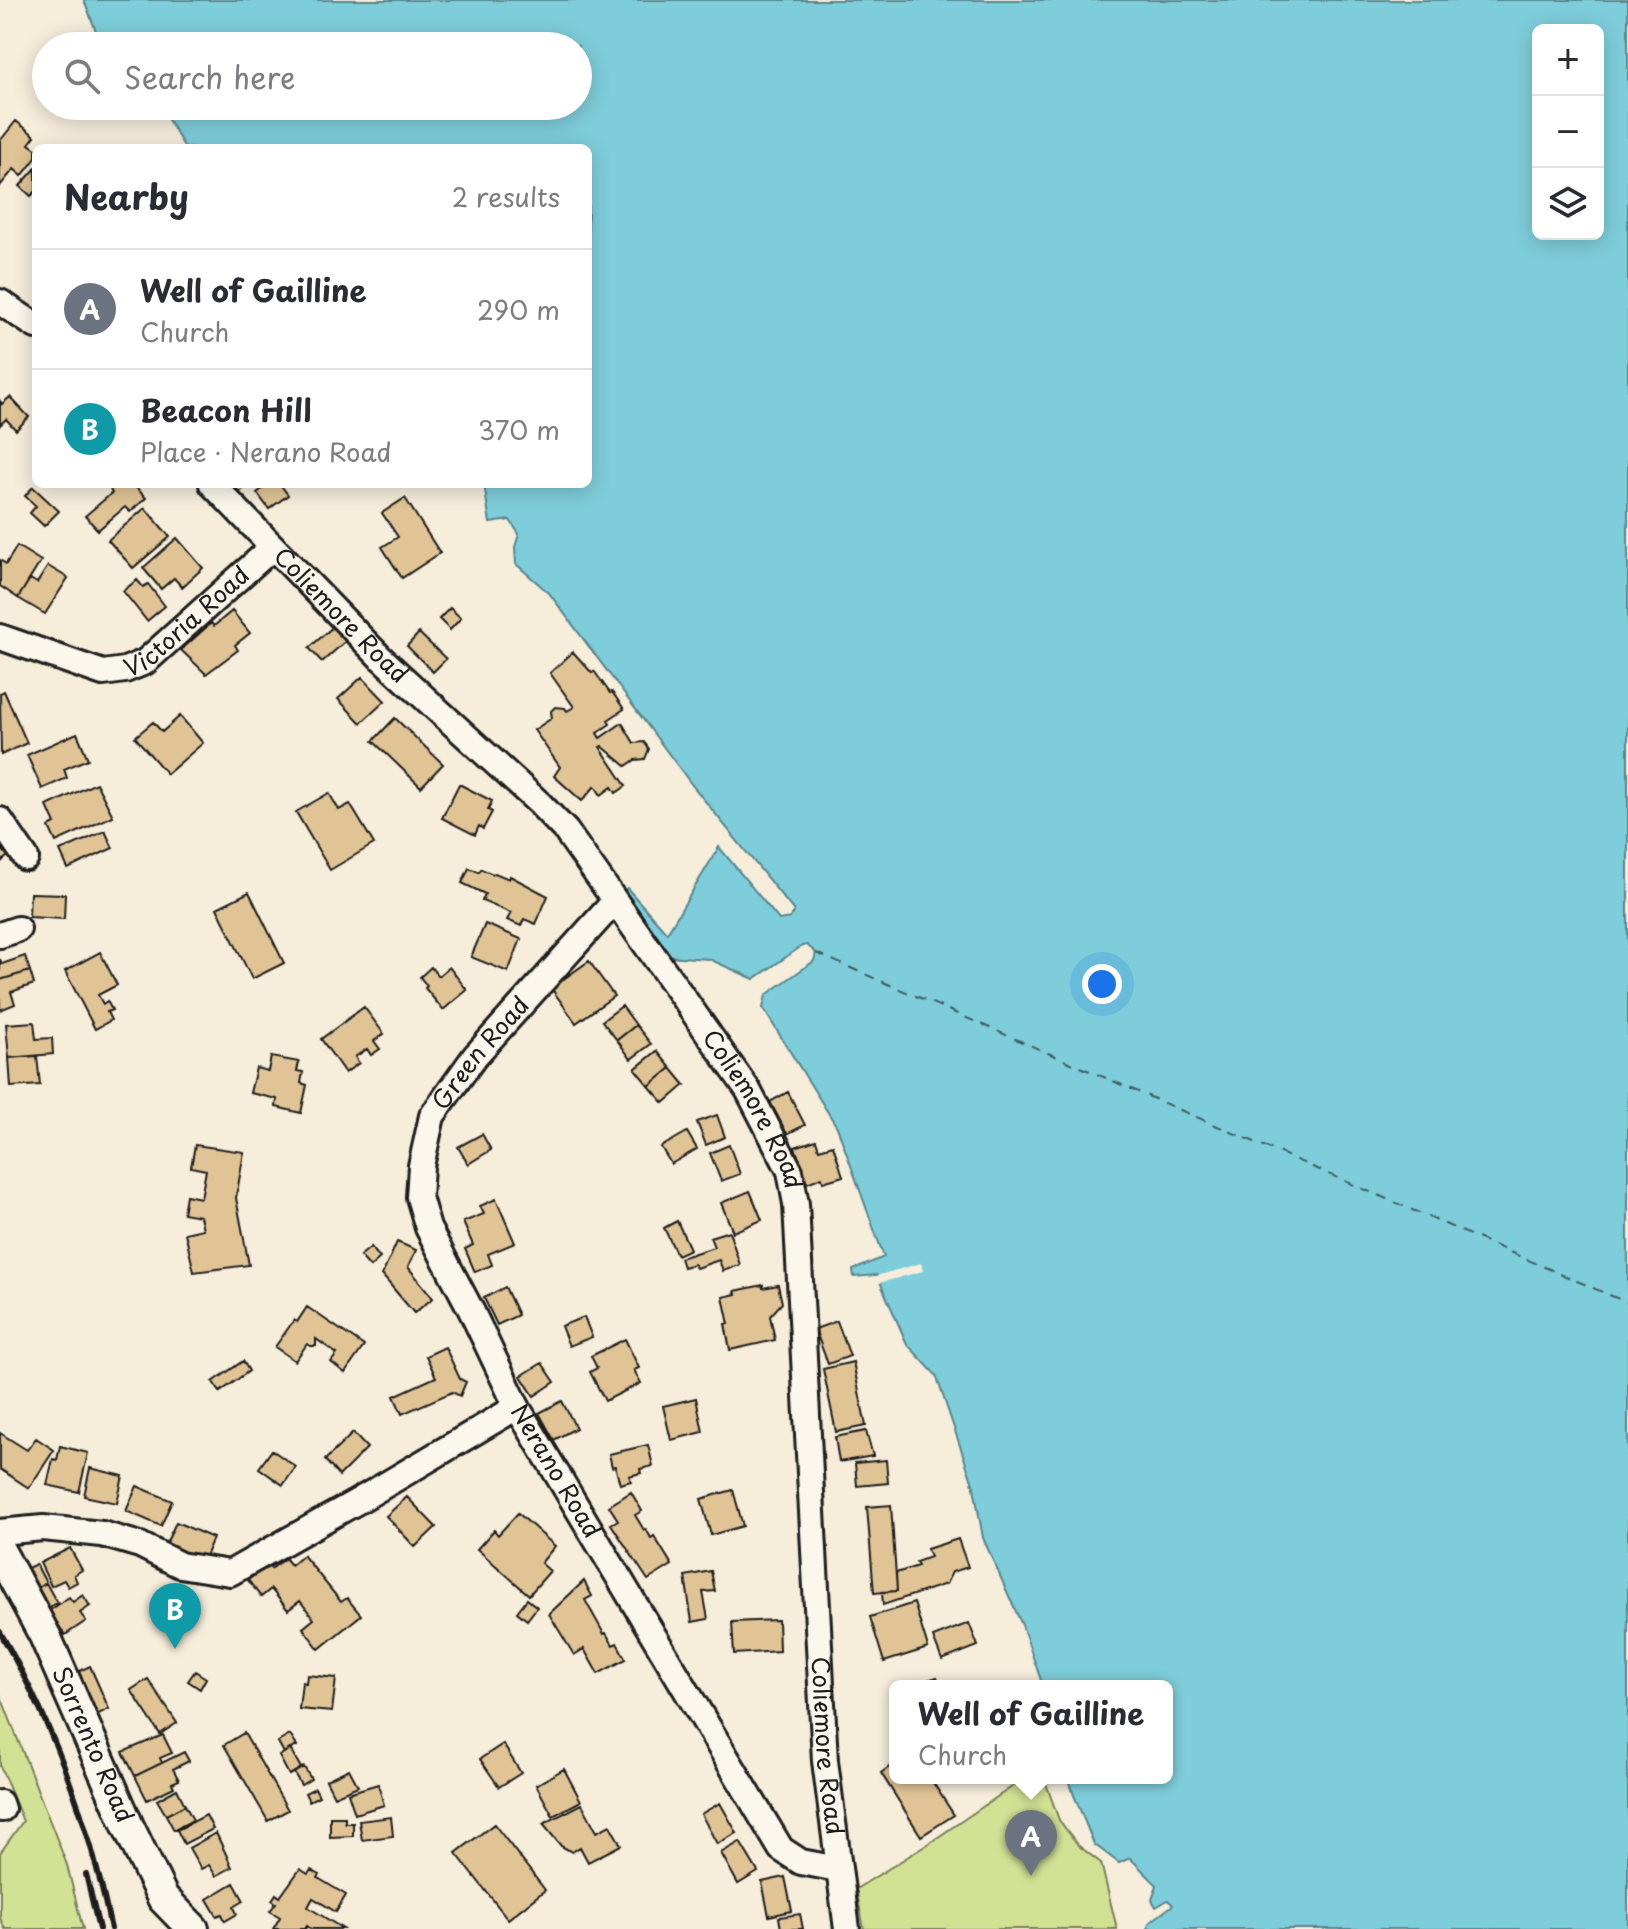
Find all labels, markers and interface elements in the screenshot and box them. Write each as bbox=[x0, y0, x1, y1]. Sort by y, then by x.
map controls bbox=[1532, 24, 1604, 240]
button: + bbox=[1532, 24, 1604, 96]
search box bbox=[32, 32, 592, 120]
icon: search bbox=[60, 54, 104, 98]
text: Search here bbox=[124, 54, 296, 99]
button: − bbox=[1532, 96, 1604, 168]
button: layers bbox=[1532, 168, 1604, 240]
text: Nearby bbox=[64, 170, 189, 222]
text: 2 results bbox=[452, 177, 560, 216]
text: Well of Gailline bbox=[140, 267, 366, 312]
text: A bbox=[80, 290, 100, 329]
text: 290 m bbox=[477, 290, 560, 329]
text: Church bbox=[140, 312, 229, 351]
text: Beacon Hill bbox=[140, 387, 312, 432]
text: B bbox=[81, 410, 99, 449]
text: 370 m bbox=[478, 410, 560, 449]
text: Place · Nerano Road bbox=[140, 432, 392, 471]
street label: Coliemore Road bbox=[266, 538, 417, 691]
street label: Victoria Road bbox=[118, 557, 256, 685]
your location bbox=[1082, 964, 1122, 1004]
street label: Green Road bbox=[422, 987, 537, 1116]
street label: Coliemore Road bbox=[695, 1021, 813, 1191]
street label: Nerano Road bbox=[503, 1397, 611, 1544]
pin: B bbox=[149, 1583, 201, 1649]
street label: Coliemore Road bbox=[804, 1656, 855, 1837]
street label: Sorrento Road bbox=[44, 1660, 144, 1828]
popup bbox=[889, 1680, 1173, 1784]
text: Well of Gailline bbox=[918, 1690, 1144, 1735]
text: Church bbox=[918, 1735, 1007, 1774]
pin: A bbox=[1005, 1810, 1057, 1876]

